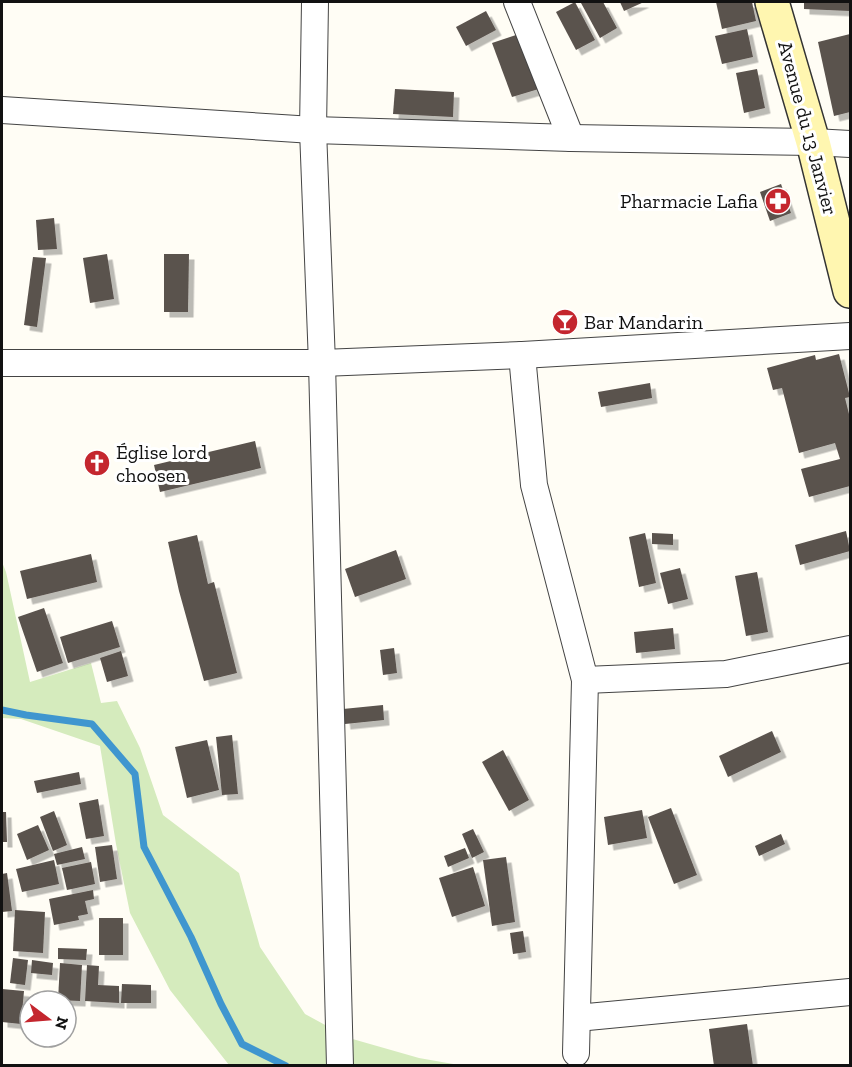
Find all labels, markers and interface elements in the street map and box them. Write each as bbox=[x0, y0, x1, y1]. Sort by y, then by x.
street label: Avenue du 13 Janvier bbox=[773, 38, 843, 218]
pharmacy icon: Pharmacie Lafia bbox=[763, 186, 793, 216]
place label: Pharmacie Lafia bbox=[620, 189, 758, 213]
bar icon: Bar Mandarin bbox=[550, 307, 580, 337]
place label: Bar Mandarin bbox=[584, 310, 704, 334]
place label: Église lord choosen bbox=[116, 440, 207, 487]
church icon: Église lord choosen bbox=[82, 448, 112, 478]
north arrow bbox=[18, 989, 78, 1049]
text: N bbox=[51, 1015, 73, 1031]

